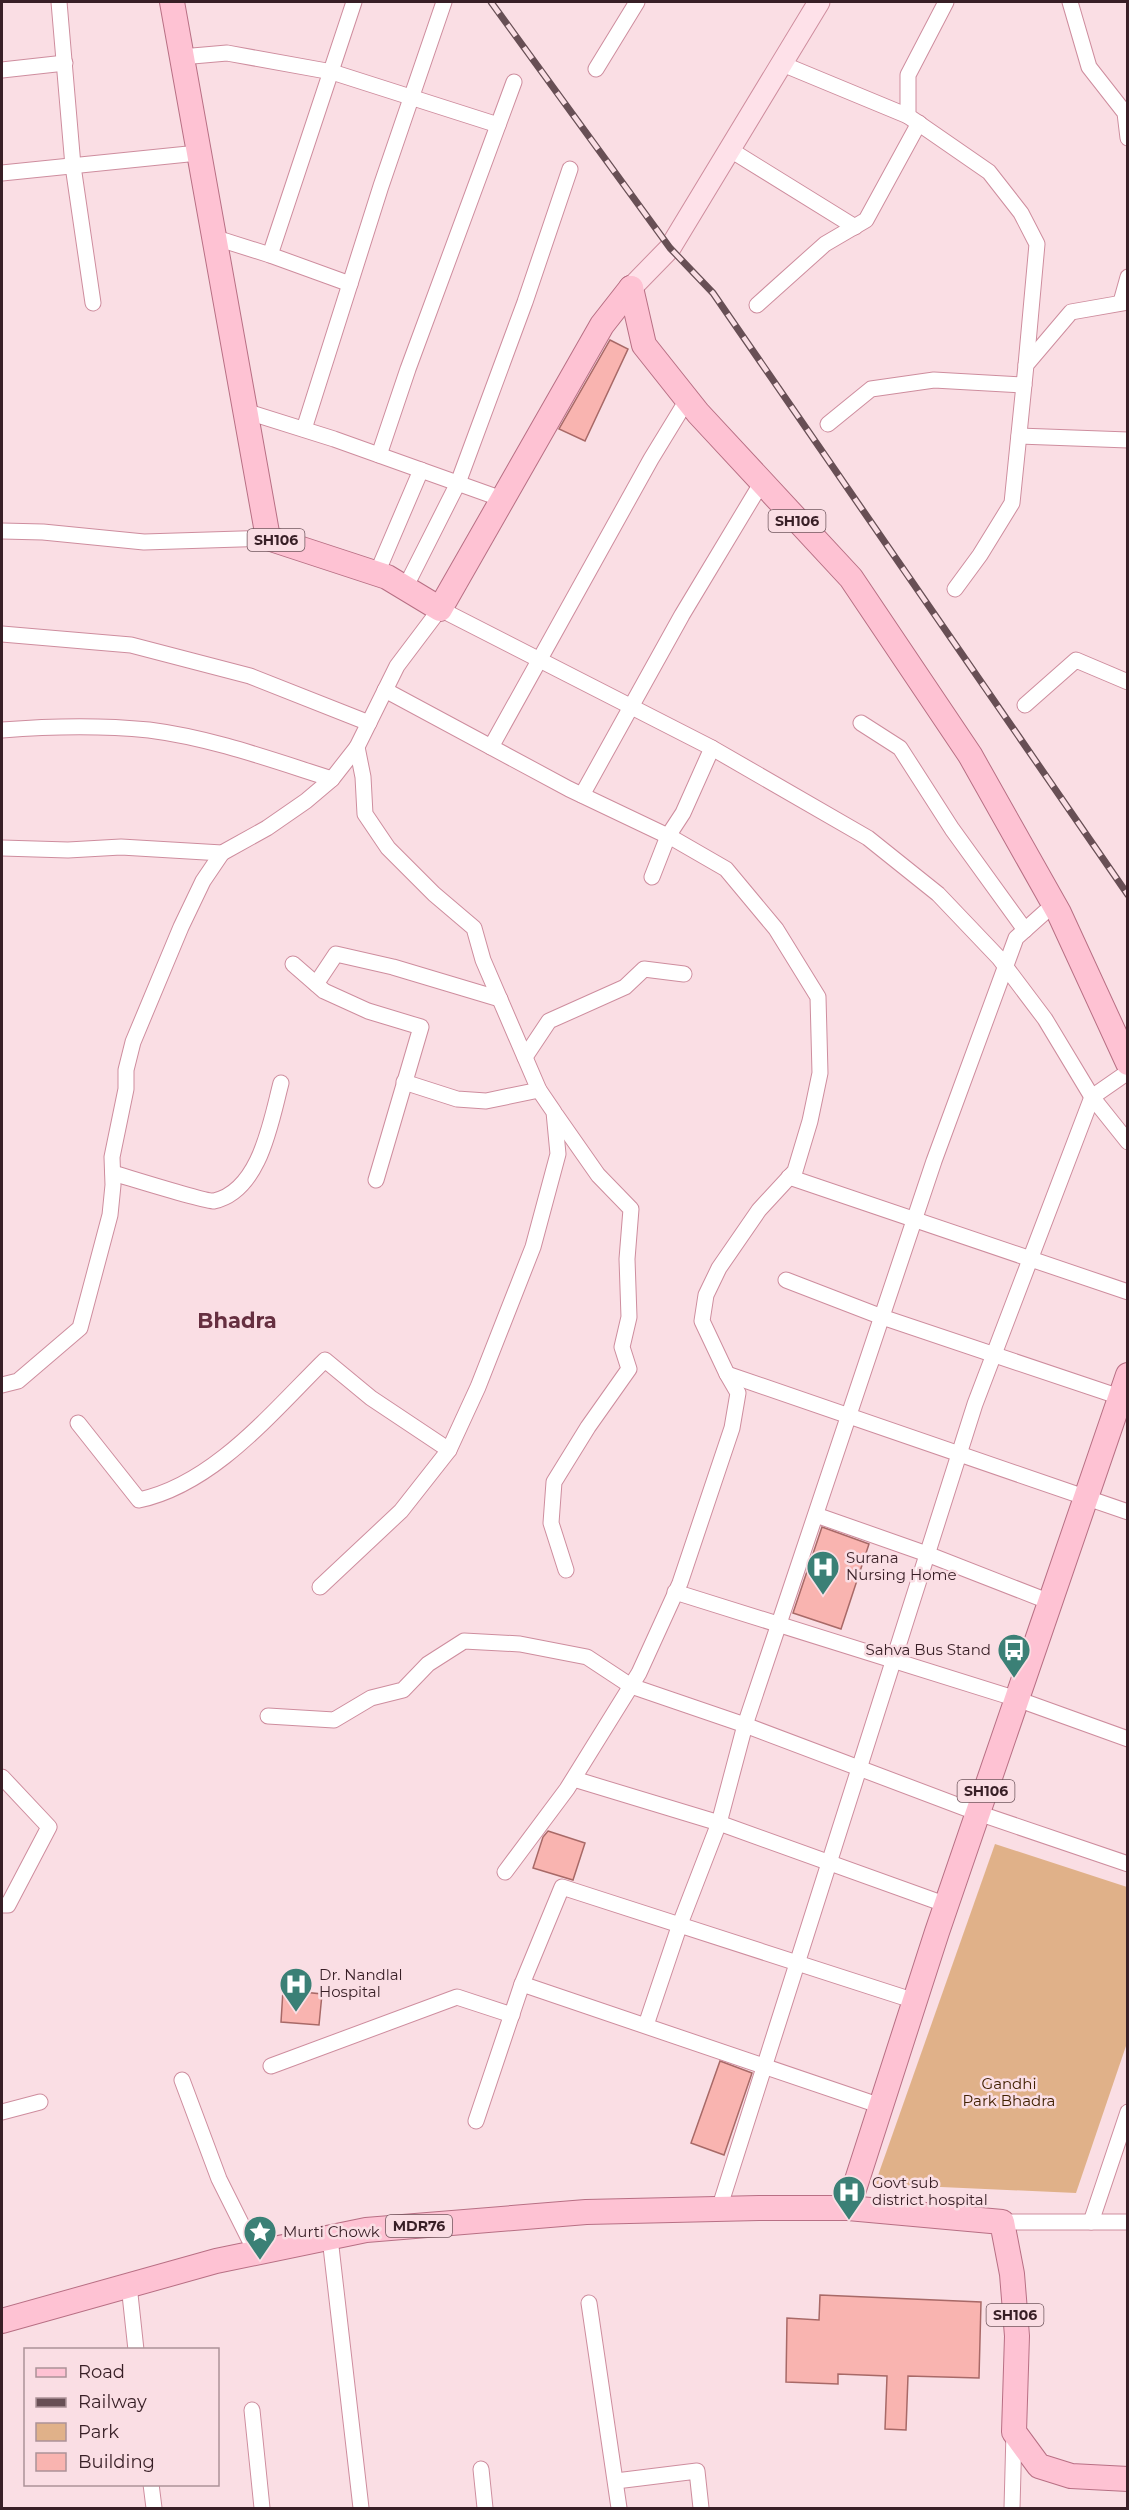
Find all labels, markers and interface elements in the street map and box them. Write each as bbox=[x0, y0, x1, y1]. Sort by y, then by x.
road number: SH106 bbox=[768, 510, 826, 532]
road number: SH106 bbox=[248, 529, 304, 551]
district label: Bhadra bbox=[197, 1308, 277, 1333]
place label: Surana Nursing Home bbox=[846, 1548, 957, 1584]
hospital icon: Surana Nursing Home bbox=[805, 1549, 841, 1596]
bus stop icon: Sahva Bus Stand bbox=[996, 1632, 1032, 1679]
place label: Sahva Bus Stand bbox=[866, 1640, 991, 1659]
road number: SH106 bbox=[958, 1780, 1014, 1802]
place label: Dr. Nandlal Hospital bbox=[319, 1965, 403, 2001]
hospital icon: Dr. Nandlal Hospital bbox=[278, 1966, 314, 2013]
park label: Gandhi Park Bhadra bbox=[963, 2074, 1055, 2110]
place label: Govt sub district hospital bbox=[872, 2173, 988, 2209]
hospital icon: Govt sub district hospital bbox=[831, 2174, 867, 2221]
place icon: Murti Chowk bbox=[242, 2214, 278, 2261]
road number: MDR76 bbox=[386, 2215, 452, 2237]
place label: Murti Chowk bbox=[283, 2222, 380, 2241]
road number: SH106 bbox=[986, 2304, 1044, 2326]
legend bbox=[24, 2348, 219, 2486]
text: Road bbox=[78, 2361, 125, 2383]
text: Railway bbox=[78, 2391, 147, 2413]
text: Park bbox=[78, 2421, 119, 2443]
text: Building bbox=[78, 2451, 155, 2473]

